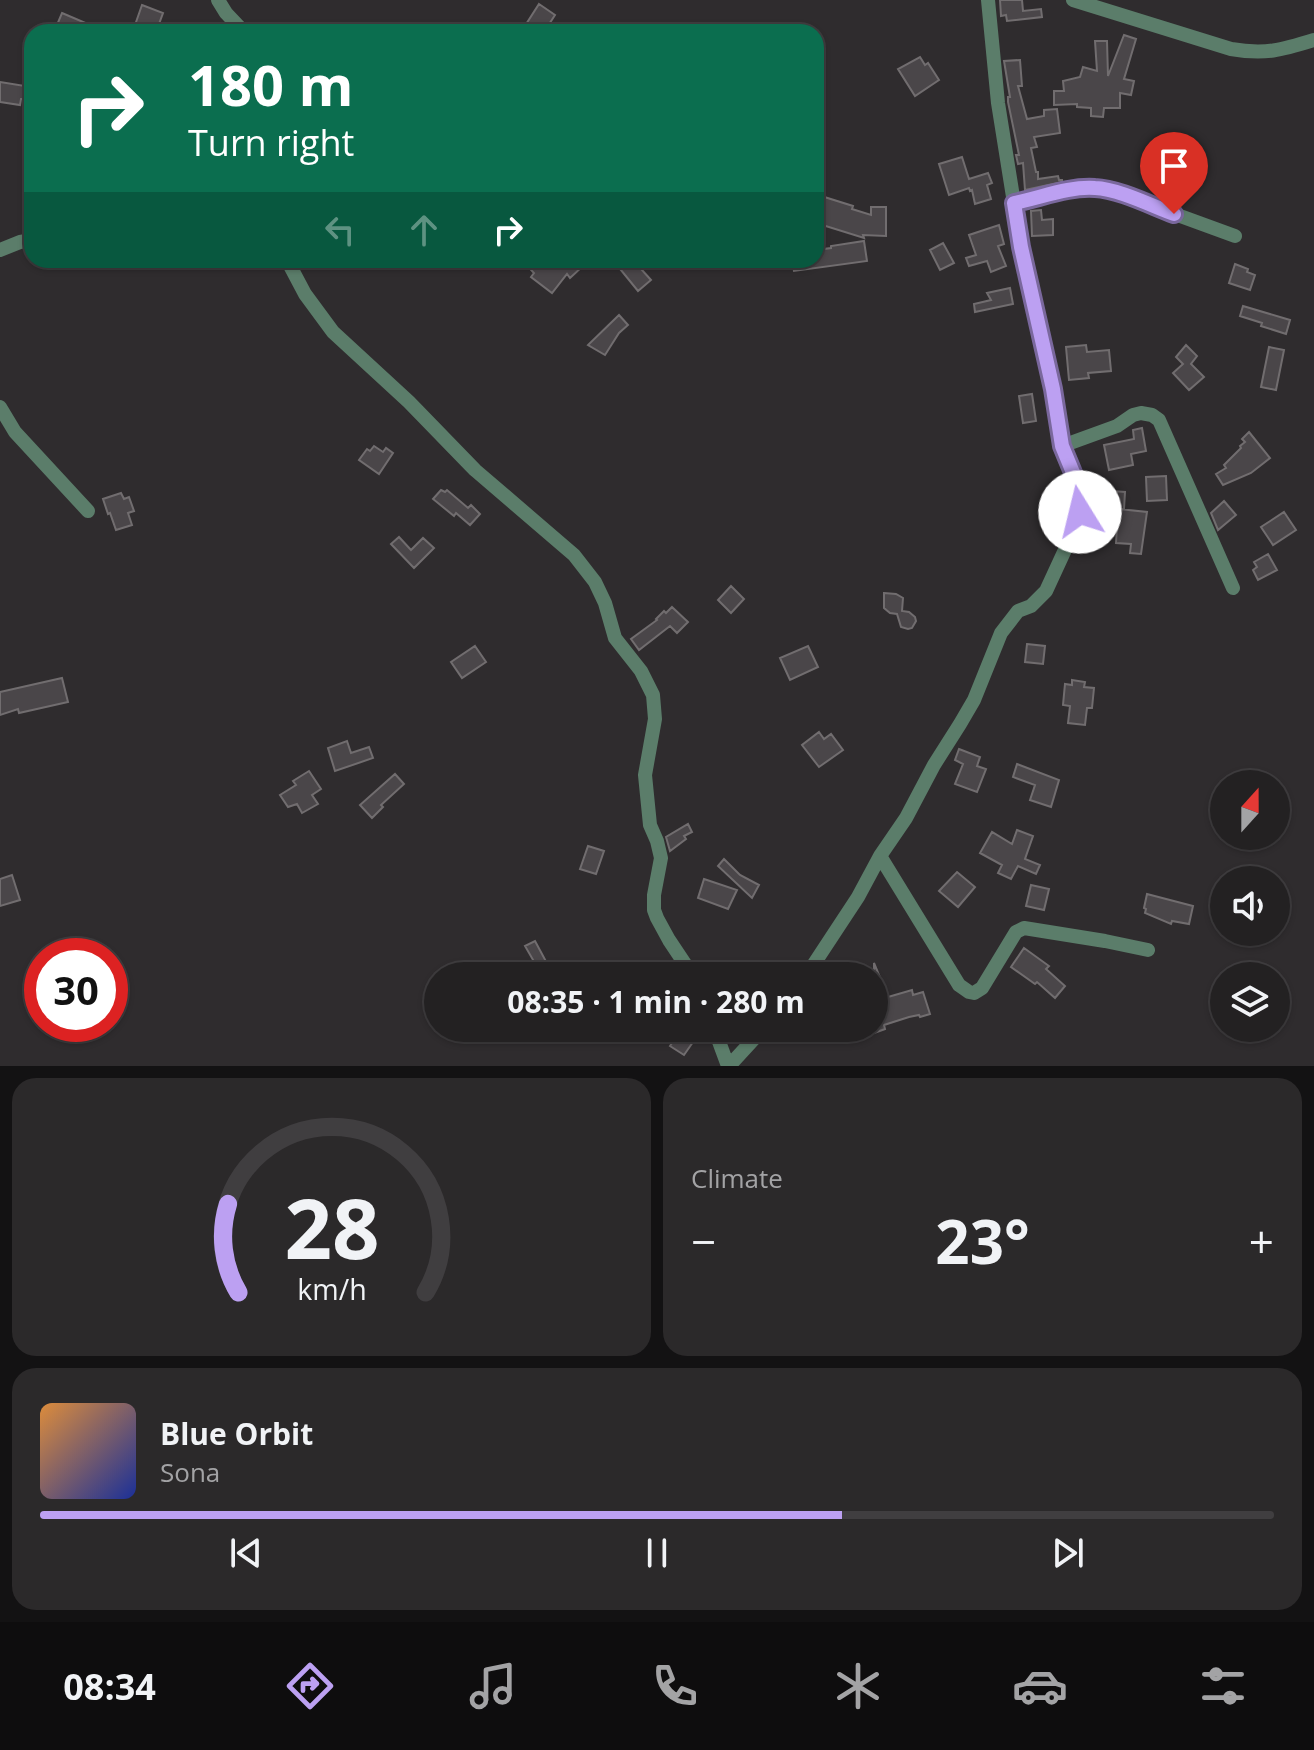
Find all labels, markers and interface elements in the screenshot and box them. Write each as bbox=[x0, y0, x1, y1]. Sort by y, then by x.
text: 180 m bbox=[188, 46, 354, 122]
icon: right bbox=[56, 56, 160, 160]
text: Turn right bbox=[188, 118, 354, 167]
pin bbox=[1140, 132, 1208, 214]
icon: arrive bbox=[1152, 144, 1196, 188]
icon: left bbox=[318, 208, 362, 252]
icon: ahead bbox=[402, 208, 446, 252]
icon: right bbox=[486, 208, 530, 252]
position arrow bbox=[1038, 470, 1122, 554]
north arrow bbox=[1210, 770, 1290, 850]
map controls bbox=[1210, 770, 1290, 1042]
button: sound bbox=[1210, 866, 1290, 946]
speed limit sign: 30 bbox=[24, 938, 128, 1042]
button: layers bbox=[1210, 962, 1290, 1042]
text: 08:35 · 1 min · 280 m bbox=[507, 981, 805, 1022]
text: Climate bbox=[691, 1160, 783, 1196]
text: 28 bbox=[284, 1170, 379, 1283]
text: 23° bbox=[935, 1200, 1030, 1282]
text: − bbox=[691, 1211, 716, 1271]
text: + bbox=[1249, 1211, 1274, 1271]
text: km/h bbox=[297, 1269, 366, 1308]
text: Blue Orbit bbox=[160, 1413, 313, 1454]
text: Sona bbox=[160, 1454, 220, 1490]
icon: previous bbox=[224, 1531, 268, 1575]
icon: pause bbox=[635, 1531, 679, 1575]
icon: next bbox=[1046, 1531, 1090, 1575]
icon: directions bbox=[282, 1658, 338, 1714]
icon: music bbox=[465, 1658, 521, 1714]
icon: phone bbox=[647, 1658, 703, 1714]
icon: climate bbox=[830, 1658, 886, 1714]
icon: car bbox=[1012, 1658, 1068, 1714]
icon: filters bbox=[1195, 1658, 1251, 1714]
text: 08:34 bbox=[63, 1662, 156, 1711]

